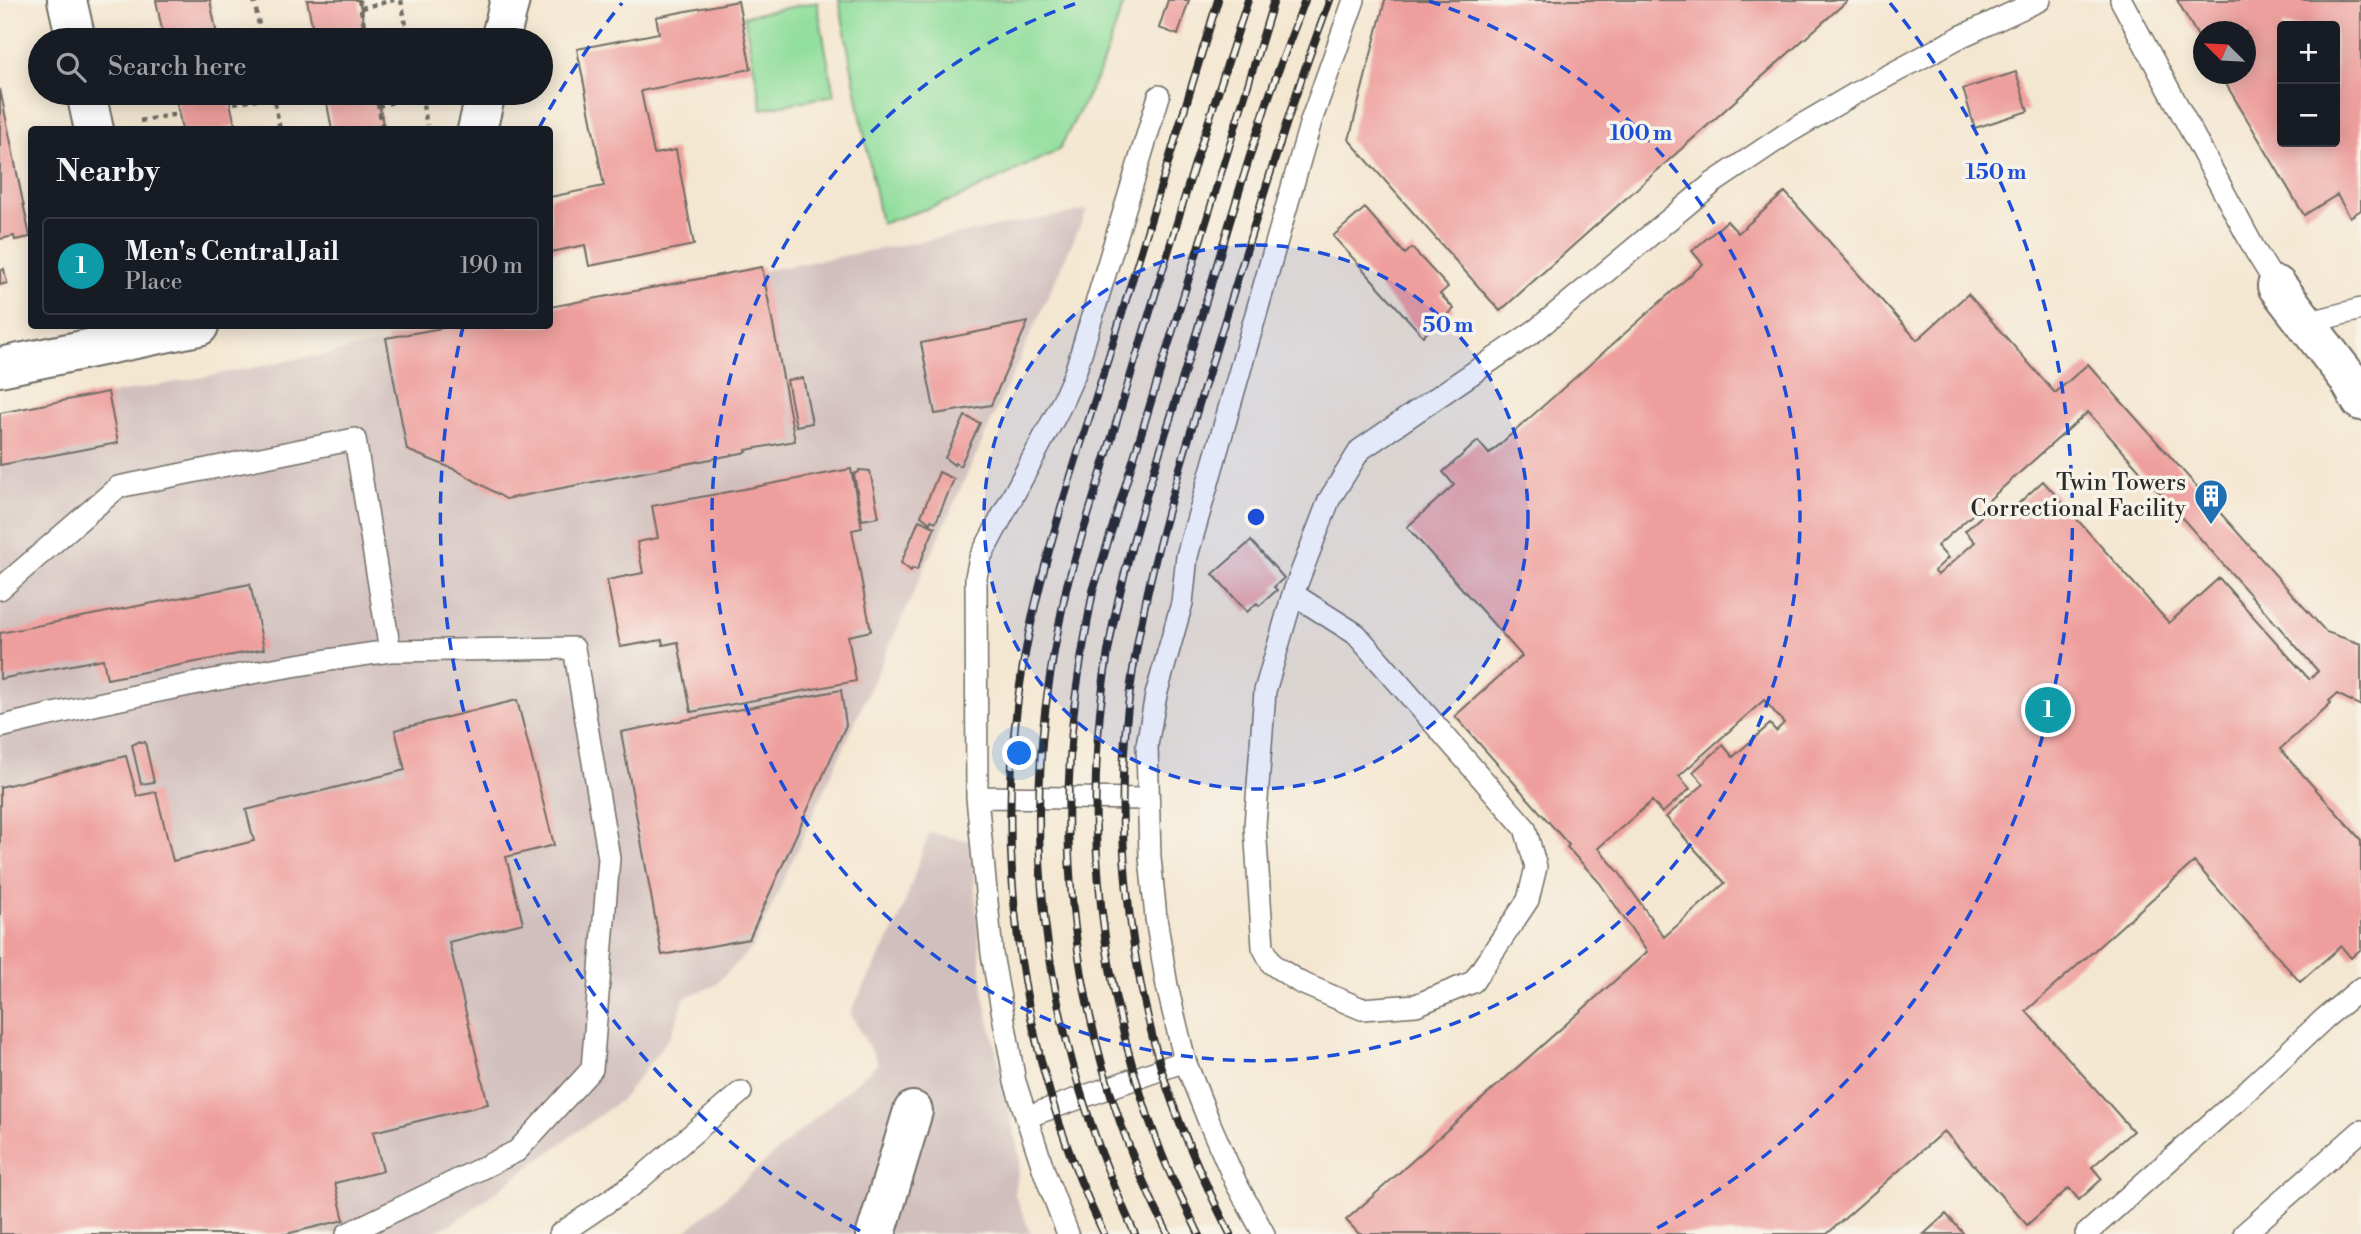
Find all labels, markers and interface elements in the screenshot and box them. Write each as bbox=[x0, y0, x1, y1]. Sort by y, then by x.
north arrow bbox=[2193, 21, 2256, 84]
map controls bbox=[2277, 21, 2340, 147]
button: + bbox=[2277, 21, 2340, 84]
search box bbox=[28, 28, 553, 105]
icon: search bbox=[52, 48, 90, 86]
text: Search here bbox=[108, 51, 247, 83]
button: − bbox=[2277, 84, 2340, 147]
text: 100 m bbox=[1610, 121, 1672, 147]
text: Nearby bbox=[56, 153, 160, 191]
text: 150 m bbox=[1966, 160, 2026, 186]
text: Men's Central Jail bbox=[125, 236, 339, 268]
text: 1 bbox=[75, 252, 87, 280]
text: 190 m bbox=[460, 252, 523, 280]
text: Place bbox=[125, 268, 182, 296]
text: 50 m bbox=[1423, 313, 1473, 339]
place label: Twin Towers Correctional Facility bbox=[1970, 469, 2187, 523]
building icon: Twin Towers Correctional Facility bbox=[2192, 477, 2230, 526]
centre of rings bbox=[1244, 505, 1268, 529]
pin: 1 bbox=[2025, 684, 2071, 736]
your location bbox=[1002, 736, 1036, 770]

